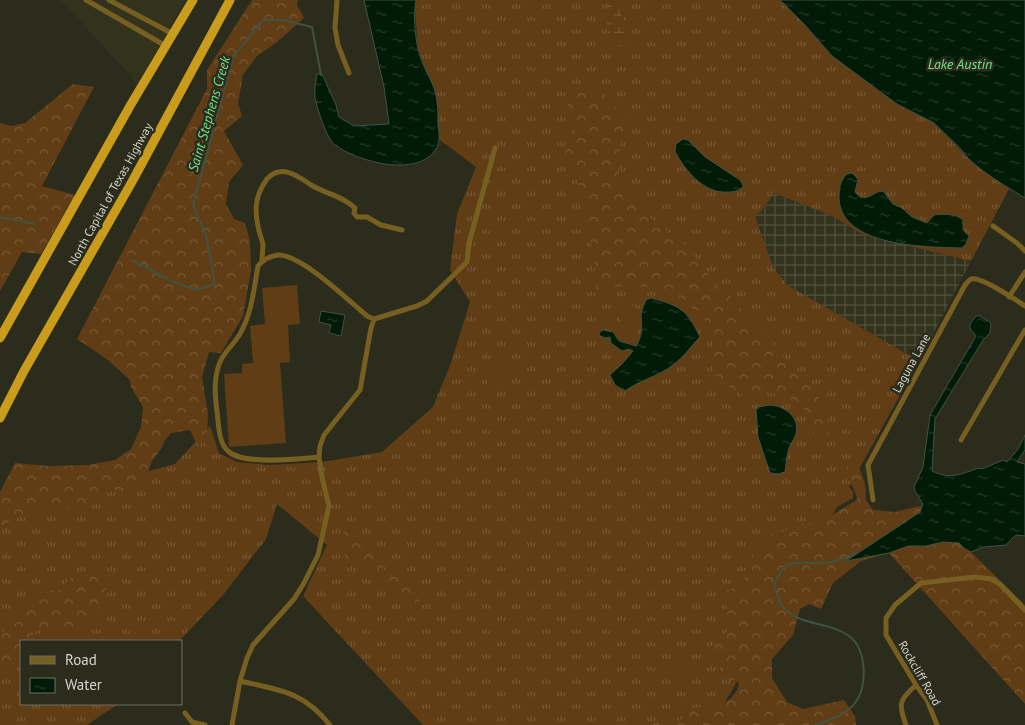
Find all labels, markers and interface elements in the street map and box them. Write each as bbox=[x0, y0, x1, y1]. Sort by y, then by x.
water label: Saint Stephens Creek bbox=[184, 53, 234, 174]
water label: Lake Austin bbox=[928, 55, 992, 73]
street label: North Capital of Texas Highway bbox=[64, 120, 156, 268]
street label: Laguna Lane bbox=[889, 331, 933, 395]
street label: Rockcliff Road bbox=[895, 638, 945, 708]
legend bbox=[20, 640, 182, 705]
text: Road bbox=[65, 650, 97, 669]
text: Water bbox=[65, 675, 102, 694]

